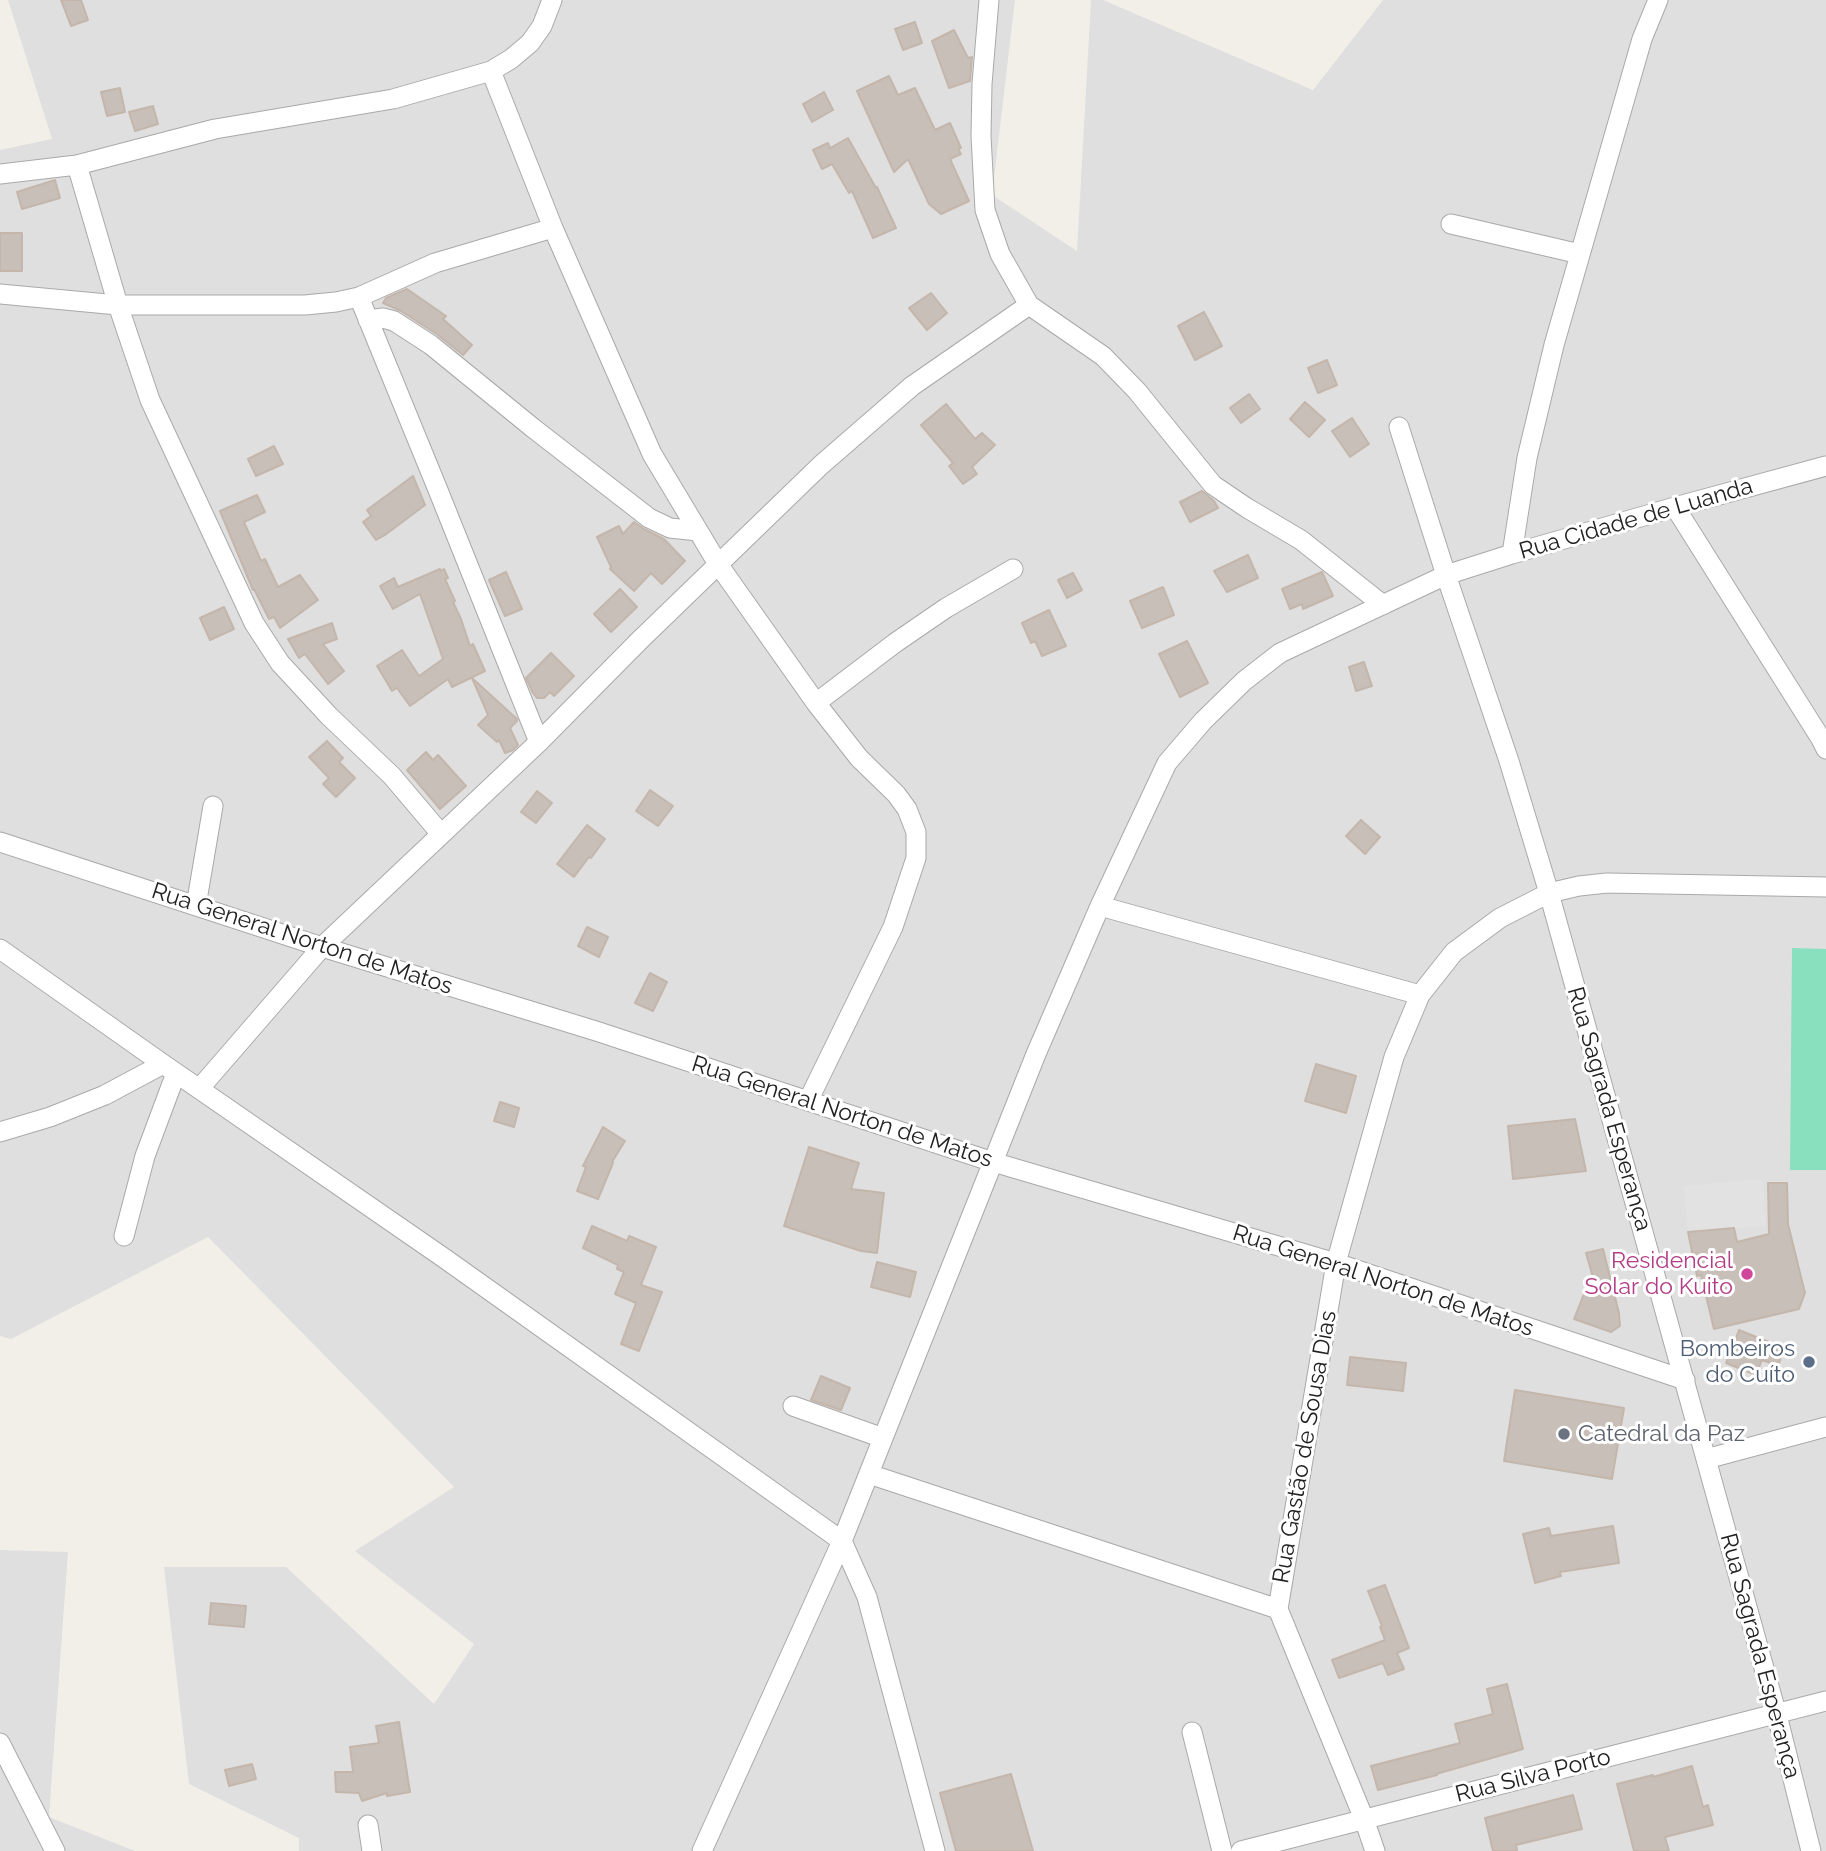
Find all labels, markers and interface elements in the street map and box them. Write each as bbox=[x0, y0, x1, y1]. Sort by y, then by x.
street label: Rua Cidade de Luanda bbox=[1516, 472, 1756, 566]
street label: Rua General Norton de Matos bbox=[148, 877, 456, 1001]
street label: Rua Sagrada Esperança bbox=[1561, 984, 1657, 1234]
street label: Rua General Norton de Matos bbox=[688, 1050, 996, 1174]
street label: Rua General Norton de Matos bbox=[1229, 1219, 1537, 1343]
place label: Residencial Solar do Kuito bbox=[1585, 1247, 1733, 1301]
marker: Residencial Solar do Kuito bbox=[1739, 1266, 1755, 1282]
street label: Rua Gastão de Sousa Dias bbox=[1267, 1309, 1343, 1585]
place label: Bombeiros do Cuíto bbox=[1680, 1335, 1795, 1389]
marker: Bombeiros do Cuíto bbox=[1801, 1354, 1817, 1370]
place label: Catedral da Paz bbox=[1578, 1420, 1745, 1448]
marker: Catedral da Paz bbox=[1556, 1426, 1572, 1442]
street label: Rua Sagrada Esperança bbox=[1714, 1530, 1806, 1782]
street label: Rua Silva Porto bbox=[1452, 1743, 1614, 1809]

